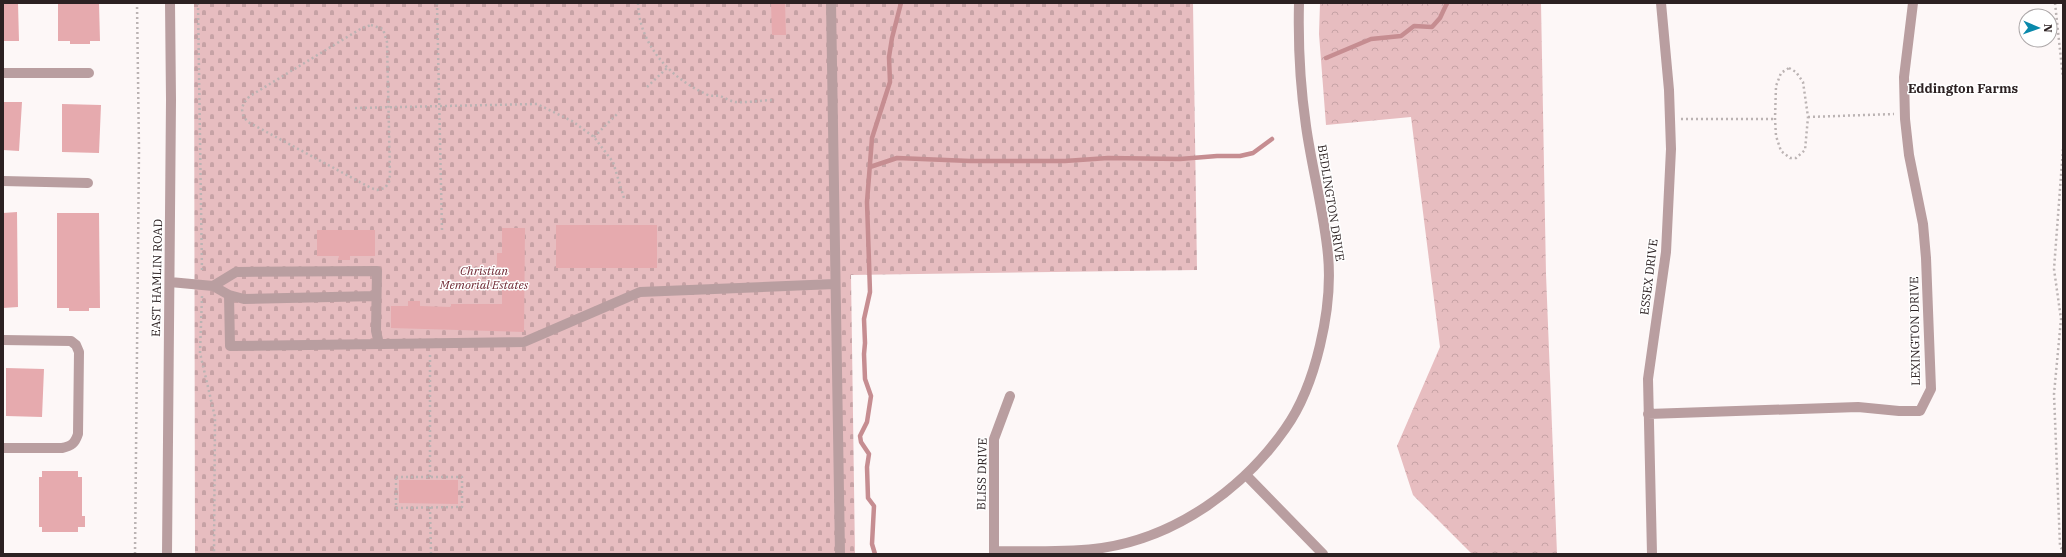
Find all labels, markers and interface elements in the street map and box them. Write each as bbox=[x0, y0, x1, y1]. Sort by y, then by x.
north arrow bbox=[2018, 8, 2058, 48]
text: N bbox=[2041, 24, 2055, 33]
district label: Eddington Farms bbox=[1908, 80, 2019, 97]
street label: BEDLINGTON DRIVE bbox=[1315, 143, 1348, 262]
street label: EAST HAMLIN ROAD bbox=[148, 219, 165, 337]
street label: ESSEX DRIVE bbox=[1636, 238, 1661, 316]
park label: Christian Memorial Estates bbox=[439, 263, 529, 292]
street label: LEXINGTON DRIVE bbox=[1906, 276, 1923, 386]
street label: BLISS DRIVE bbox=[973, 438, 990, 510]

